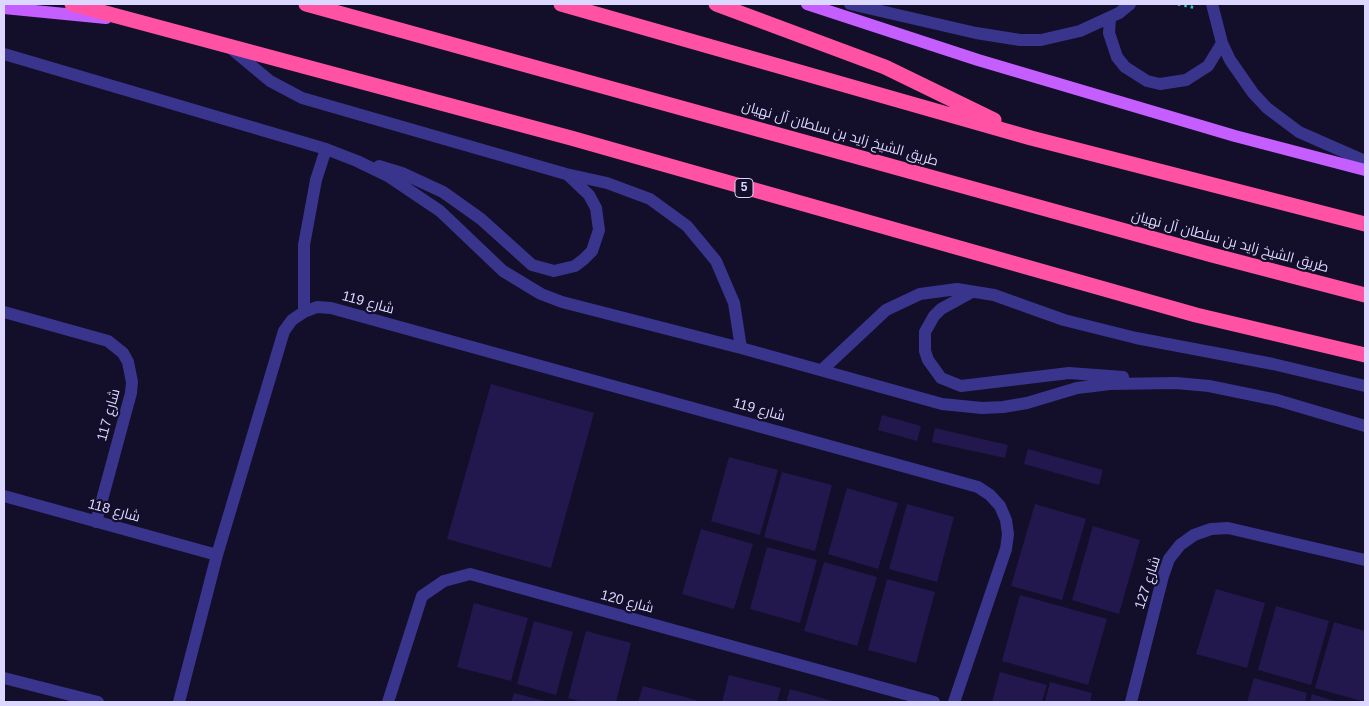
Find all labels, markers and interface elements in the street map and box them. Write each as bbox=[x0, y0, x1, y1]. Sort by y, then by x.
street label: طريق الشيخ زايد بن سلطان آل نهيان bbox=[740, 98, 940, 170]
road number: 5 bbox=[735, 178, 753, 198]
street label: طريق الشيخ زايد بن سلطان آل نهيان bbox=[1130, 208, 1330, 276]
street label: شارع 119 bbox=[340, 288, 396, 318]
street label: شارع 117 bbox=[94, 387, 124, 443]
street label: شارع 119 bbox=[731, 395, 787, 425]
street label: شارع 118 bbox=[86, 496, 142, 526]
street label: شارع 127 bbox=[1132, 555, 1164, 611]
street label: شارع 120 bbox=[599, 587, 655, 617]

